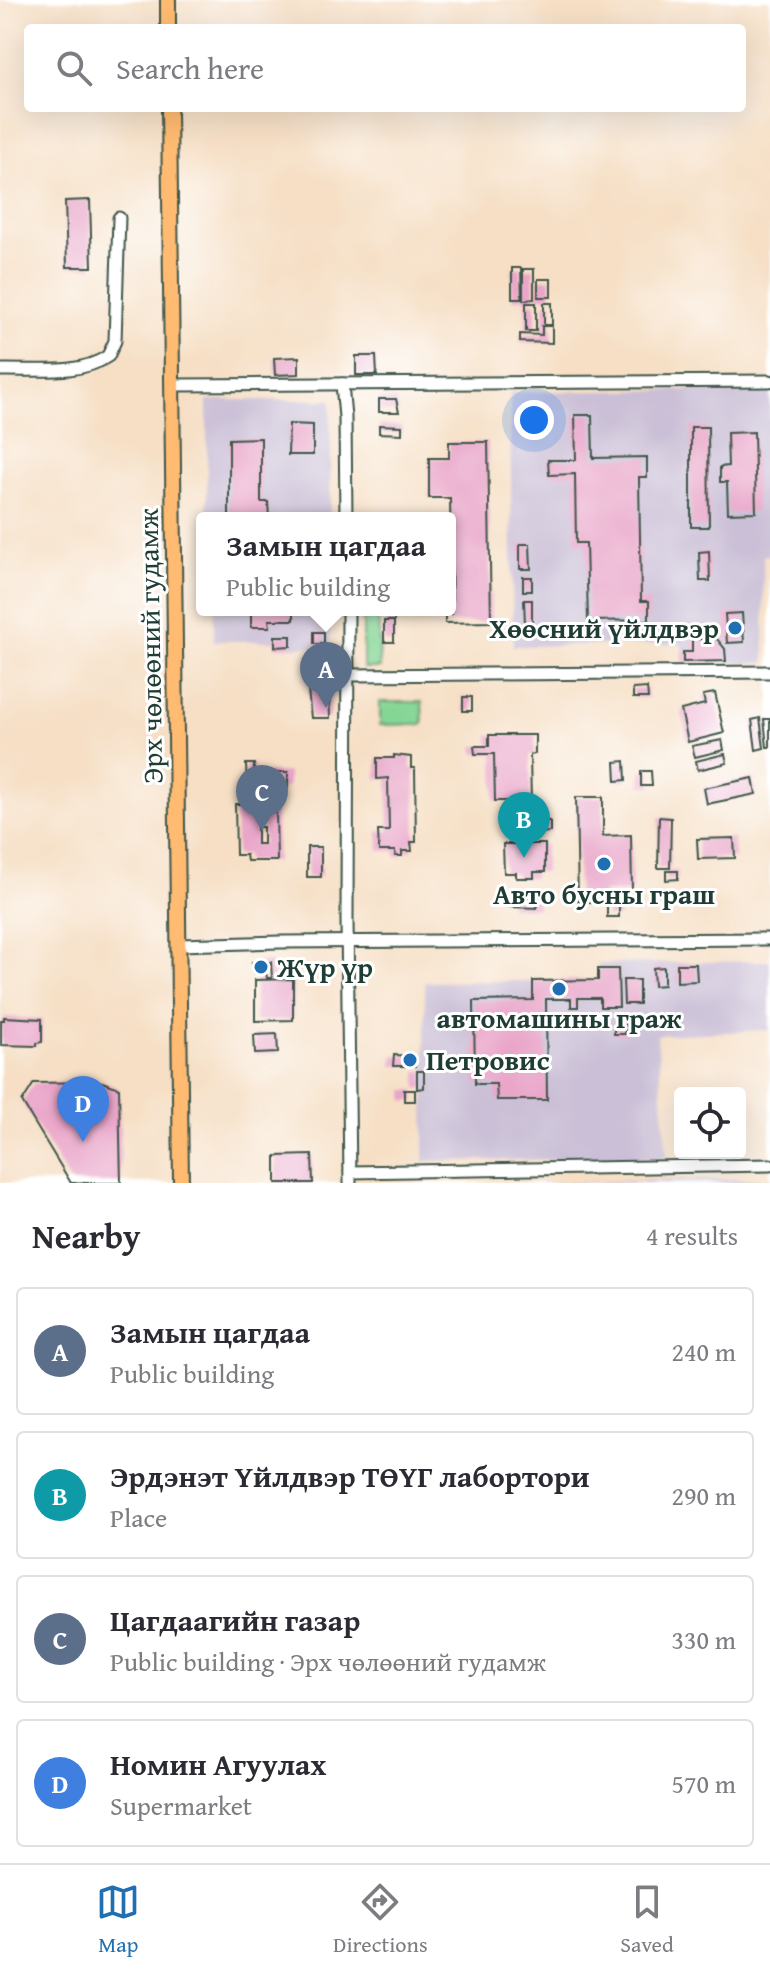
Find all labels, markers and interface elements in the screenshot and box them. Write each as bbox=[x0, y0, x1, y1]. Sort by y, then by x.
search box bbox=[24, 24, 746, 112]
icon: search bbox=[52, 46, 96, 90]
text: Search here bbox=[116, 46, 264, 90]
your location bbox=[514, 400, 554, 440]
street label: Эрх чөлөөний гудамж bbox=[127, 507, 172, 784]
popup bbox=[196, 512, 456, 616]
text: Замын цагдаа bbox=[226, 523, 426, 567]
text: Public building bbox=[226, 567, 390, 606]
place label: Хөөсний үйлдвэр bbox=[489, 607, 719, 648]
marker: Хөөсний үйлдвэр bbox=[726, 619, 744, 637]
pin: A bbox=[300, 642, 352, 708]
pin: C bbox=[236, 765, 288, 831]
pin: B bbox=[498, 792, 550, 858]
marker: Авто бусны граш bbox=[595, 855, 613, 873]
place label: Авто бусны граш bbox=[493, 873, 715, 914]
place label: Жүр үр bbox=[276, 946, 373, 987]
marker: Жүр үр bbox=[252, 958, 270, 976]
marker: автомашины граж bbox=[550, 980, 568, 998]
place label: автомашины граж bbox=[437, 997, 682, 1038]
place label: Петровис bbox=[426, 1039, 550, 1080]
marker: Петровис bbox=[401, 1051, 419, 1069]
pin: D bbox=[57, 1076, 109, 1142]
map controls bbox=[674, 1087, 746, 1159]
button: locate bbox=[674, 1087, 746, 1159]
text: Nearby bbox=[32, 1211, 141, 1260]
text: 4 results bbox=[646, 1216, 738, 1255]
text: Замын цагдаа bbox=[110, 1310, 310, 1354]
text: A bbox=[52, 1332, 68, 1371]
text: 240 m bbox=[671, 1332, 736, 1371]
text: Public building bbox=[110, 1354, 274, 1393]
text: Эрдэнэт Үйлдвэр ТӨҮГ лабортори bbox=[110, 1454, 590, 1498]
text: B bbox=[52, 1476, 68, 1515]
text: 290 m bbox=[671, 1476, 736, 1515]
text: Place bbox=[110, 1498, 167, 1537]
text: Цагдаагийн газар bbox=[110, 1598, 360, 1642]
text: C bbox=[53, 1620, 67, 1659]
text: 330 m bbox=[671, 1620, 736, 1659]
text: Public building · Эрх чөлөөний гудамж bbox=[110, 1642, 546, 1681]
text: Номин Агуулах bbox=[110, 1742, 326, 1786]
text: D bbox=[52, 1764, 68, 1803]
text: 570 m bbox=[671, 1764, 736, 1803]
text: Supermarket bbox=[110, 1786, 252, 1825]
tab: Map bbox=[96, 1880, 140, 1960]
tab: Directions bbox=[333, 1880, 428, 1960]
tab: Saved bbox=[620, 1880, 674, 1960]

